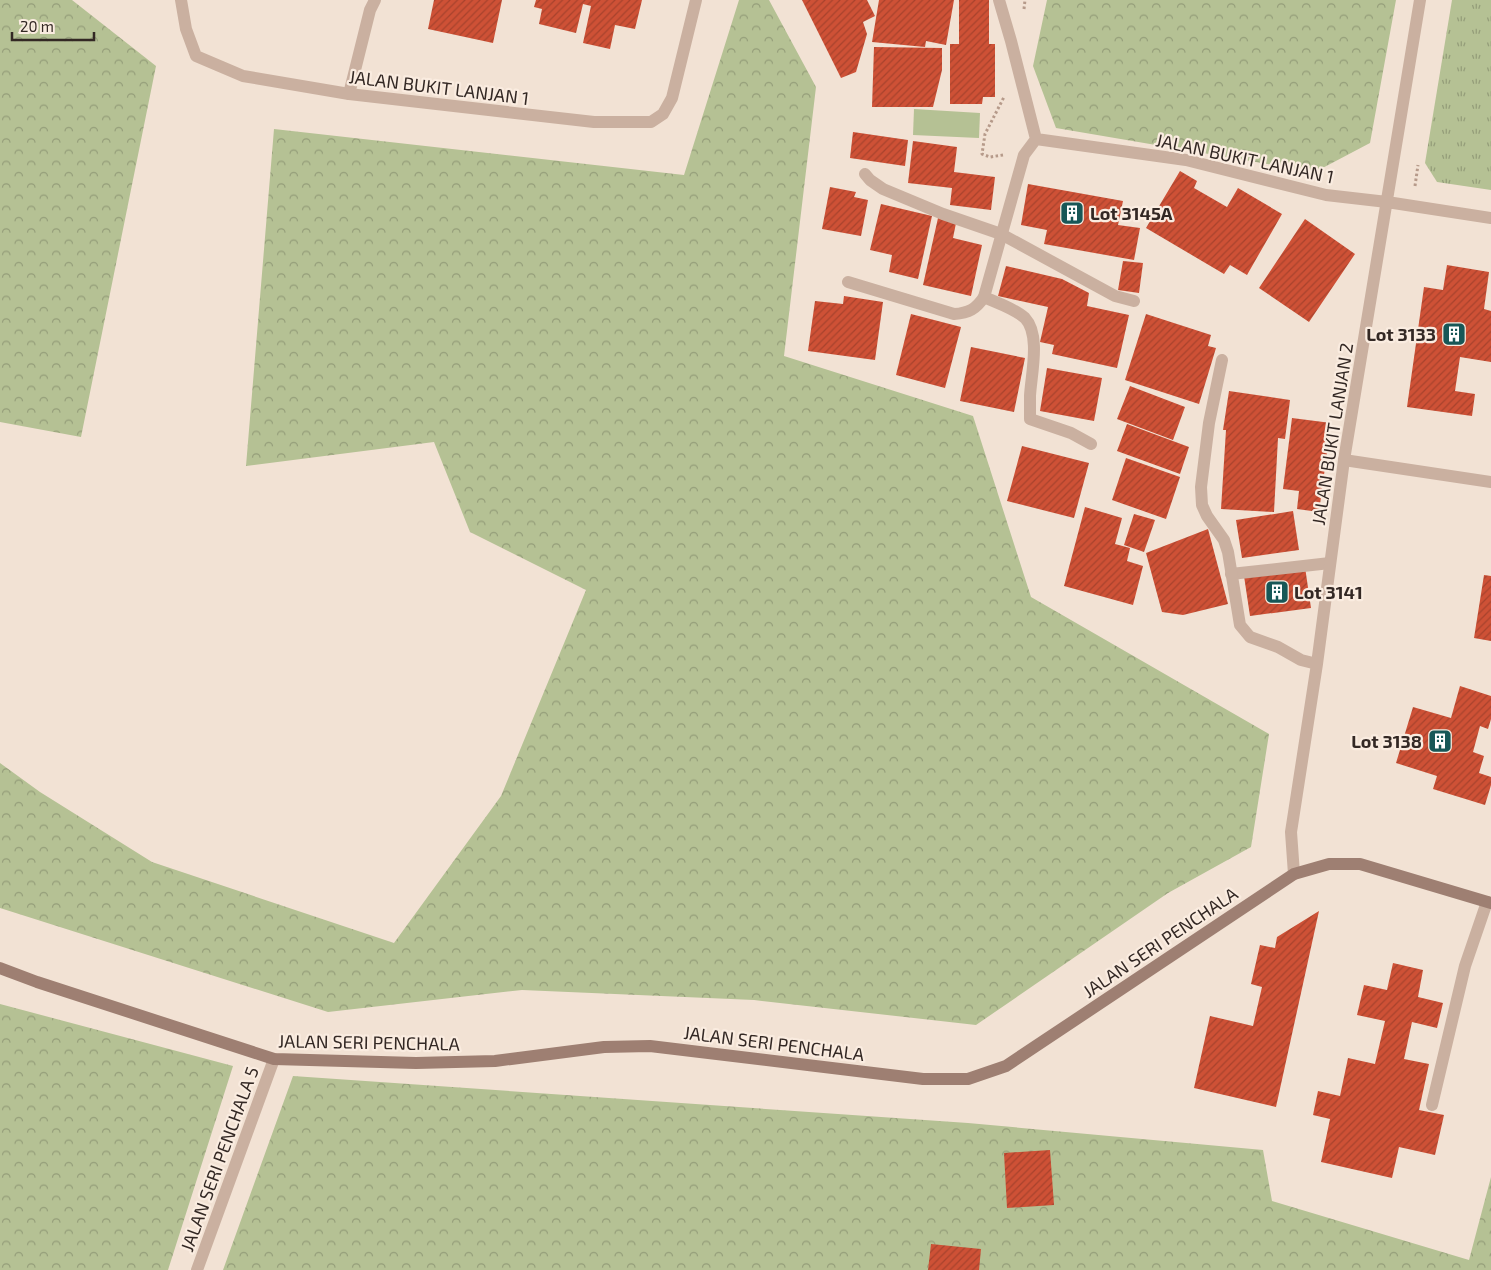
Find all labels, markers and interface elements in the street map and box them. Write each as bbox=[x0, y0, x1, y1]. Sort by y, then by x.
scale bar bbox=[12, 10, 95, 42]
text: 20 m bbox=[20, 17, 54, 35]
street label: JALAN BUKIT LANJAN 1 bbox=[348, 65, 530, 109]
street label: JALAN BUKIT LANJAN 1 bbox=[1154, 128, 1336, 188]
building icon: Lot 3145A bbox=[1059, 200, 1085, 226]
place label: Lot 3145A bbox=[1090, 202, 1173, 224]
building icon: Lot 3133 bbox=[1441, 321, 1467, 347]
place label: Lot 3133 bbox=[1366, 323, 1436, 345]
street label: JALAN BUKIT LANJAN 2 bbox=[1307, 341, 1357, 527]
building icon: Lot 3141 bbox=[1264, 579, 1290, 605]
place label: Lot 3141 bbox=[1294, 581, 1363, 603]
building icon: Lot 3138 bbox=[1427, 728, 1453, 754]
place label: Lot 3138 bbox=[1351, 730, 1422, 752]
street label: JALAN SERI PENCHALA bbox=[1078, 882, 1242, 1002]
street label: JALAN SERI PENCHALA bbox=[682, 1021, 866, 1065]
street label: JALAN SERI PENCHALA bbox=[278, 1029, 461, 1055]
street label: JALAN SERI PENCHALA 5 bbox=[175, 1064, 263, 1254]

